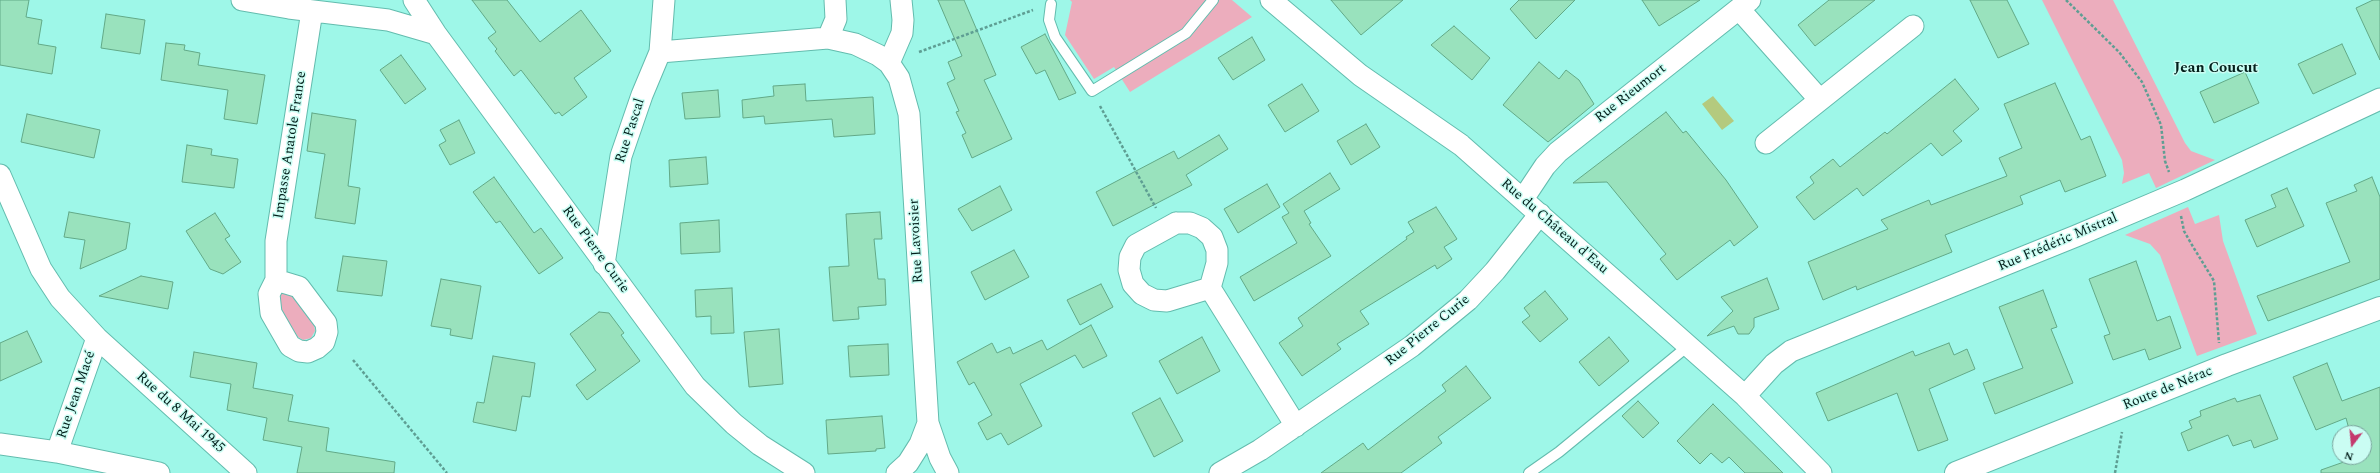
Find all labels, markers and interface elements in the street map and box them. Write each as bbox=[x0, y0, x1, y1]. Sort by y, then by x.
district label: Jean Coucut bbox=[2174, 60, 2258, 78]
street label: Rue Rieumort bbox=[1592, 61, 1670, 127]
street label: Impasse Anatole France bbox=[271, 70, 311, 220]
street label: Rue Pascal bbox=[613, 97, 649, 165]
street label: Rue du Château d'Eau bbox=[1497, 176, 1611, 278]
street label: Rue Lavoisier bbox=[906, 198, 928, 284]
street label: Rue Pierre Curie bbox=[558, 203, 632, 297]
street label: Rue Frédéric Mistral bbox=[1996, 210, 2120, 276]
street label: Rue Pierre Curie bbox=[1382, 292, 1474, 370]
street label: Rue Jean Macé bbox=[54, 349, 100, 441]
street label: Route de Nérac bbox=[2121, 363, 2215, 415]
street label: Rue du 8 Mai 1945 bbox=[132, 369, 228, 457]
north arrow bbox=[2332, 425, 2372, 465]
text: N bbox=[2342, 447, 2355, 465]

